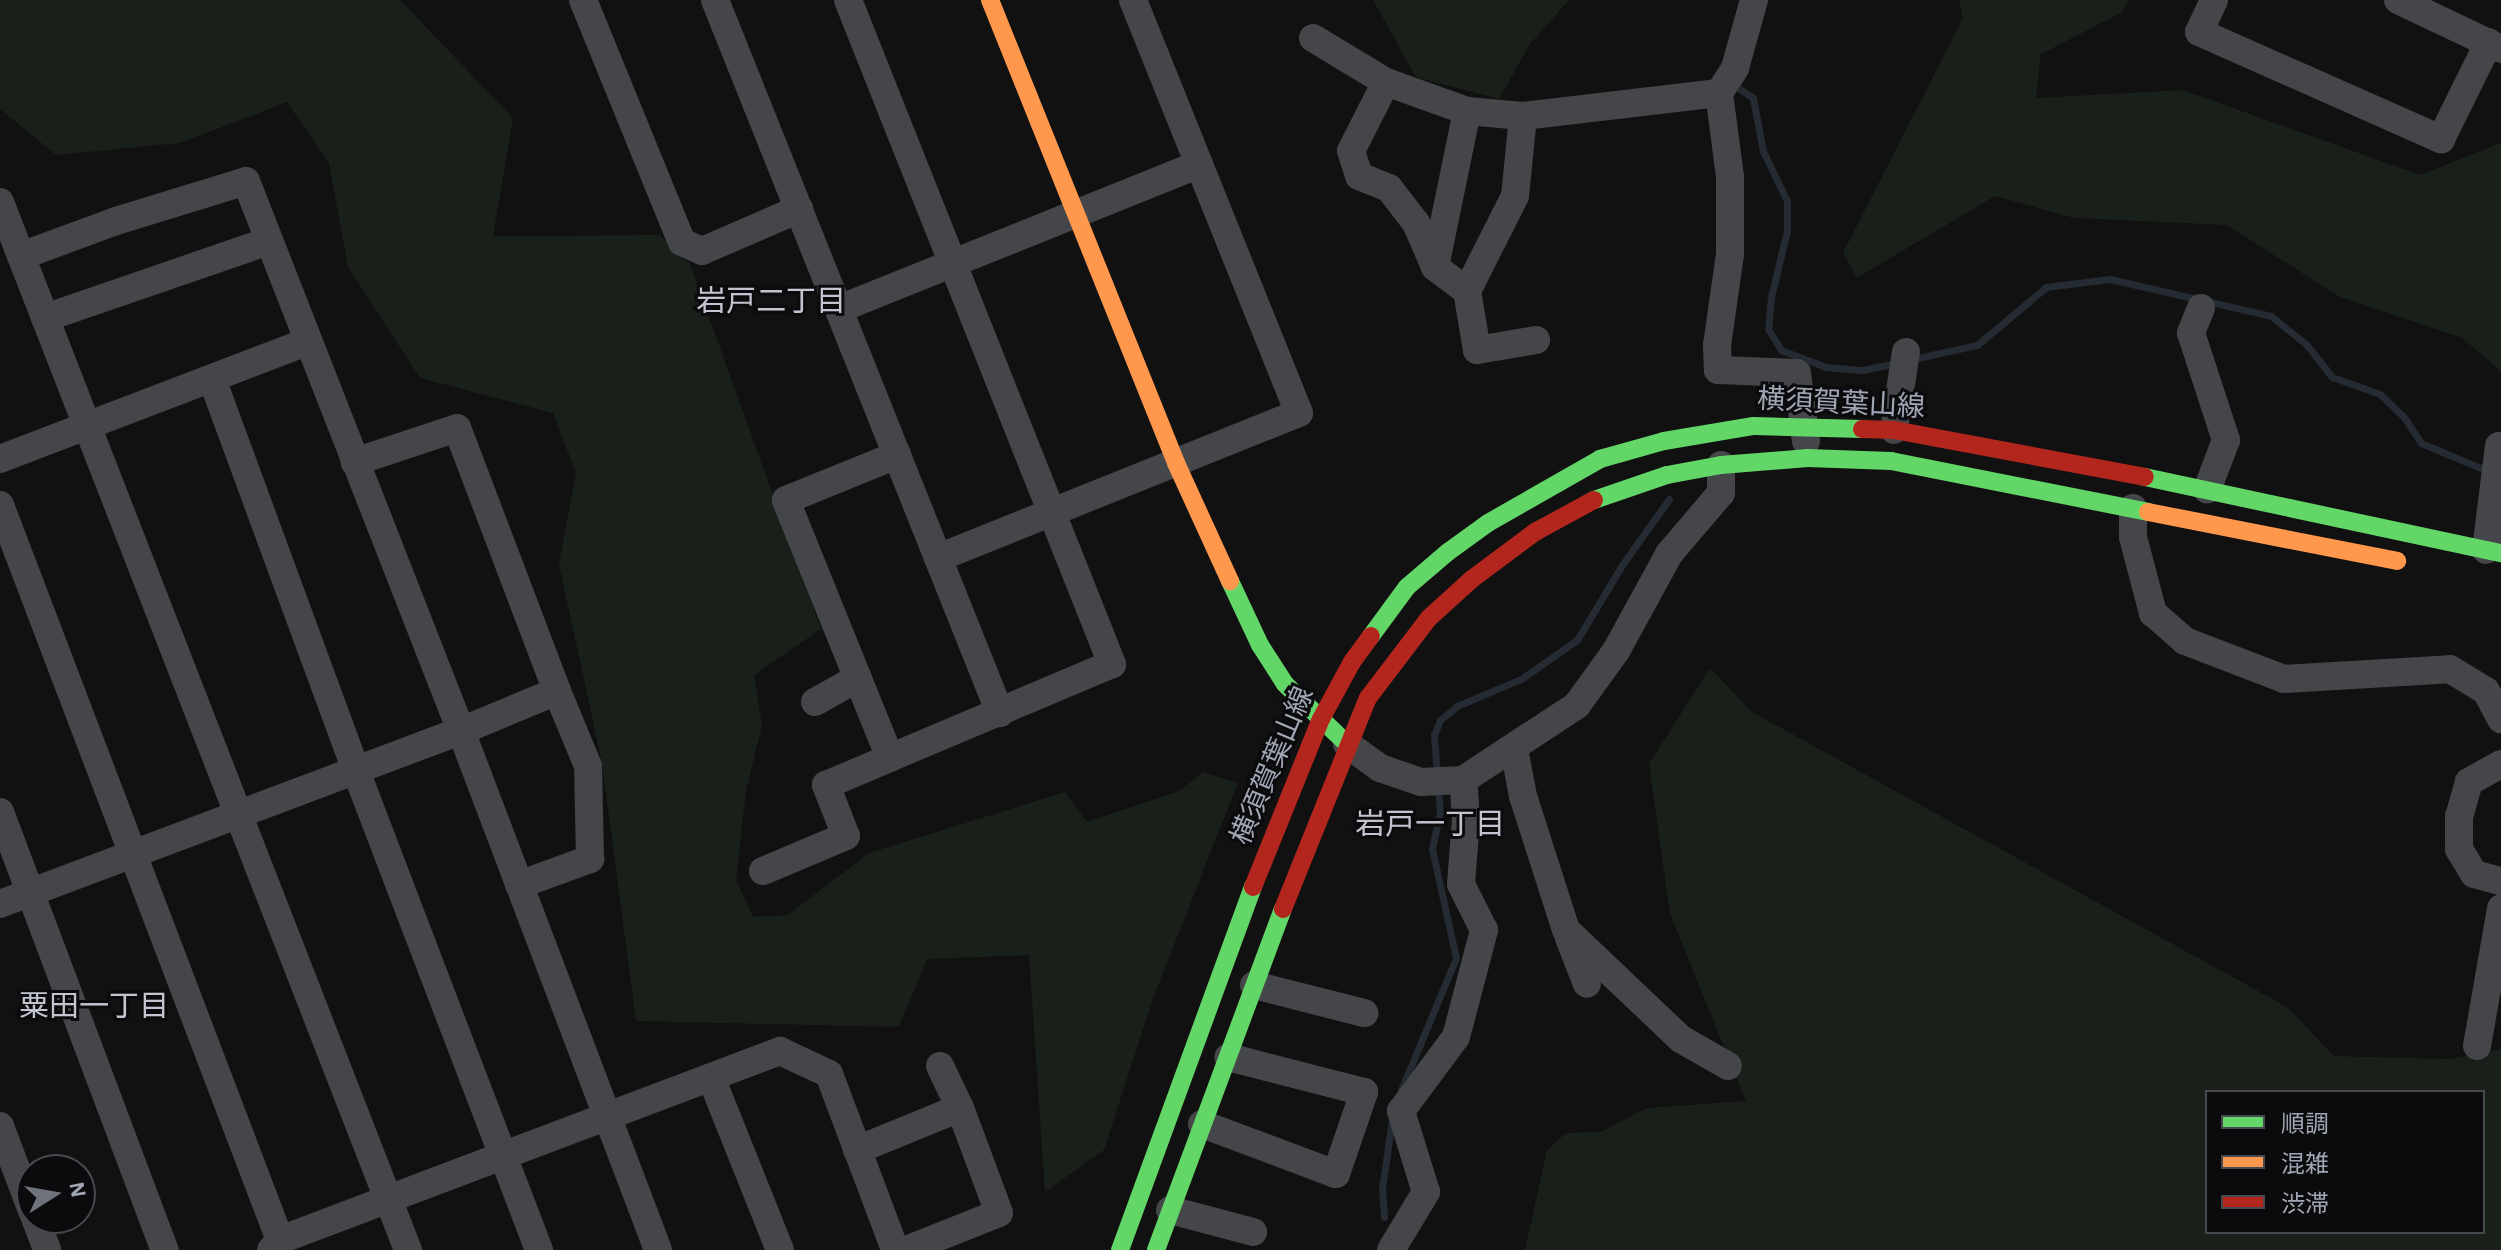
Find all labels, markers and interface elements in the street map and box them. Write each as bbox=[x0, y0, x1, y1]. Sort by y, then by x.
district label: 岩戸二丁目 bbox=[696, 284, 846, 320]
street label: 横須賀葉山線 bbox=[1756, 383, 1926, 425]
street label: 横須賀葉山線 bbox=[1225, 682, 1321, 850]
district label: 岩戸一丁目 bbox=[1355, 807, 1505, 843]
district label: 粟田一丁目 bbox=[19, 989, 169, 1025]
legend bbox=[2205, 1090, 2485, 1234]
text: 順調 bbox=[2281, 1113, 2329, 1137]
text: 混雑 bbox=[2281, 1153, 2329, 1177]
north arrow bbox=[16, 1154, 96, 1234]
text: N bbox=[65, 1180, 90, 1199]
text: 渋滞 bbox=[2281, 1193, 2329, 1217]

